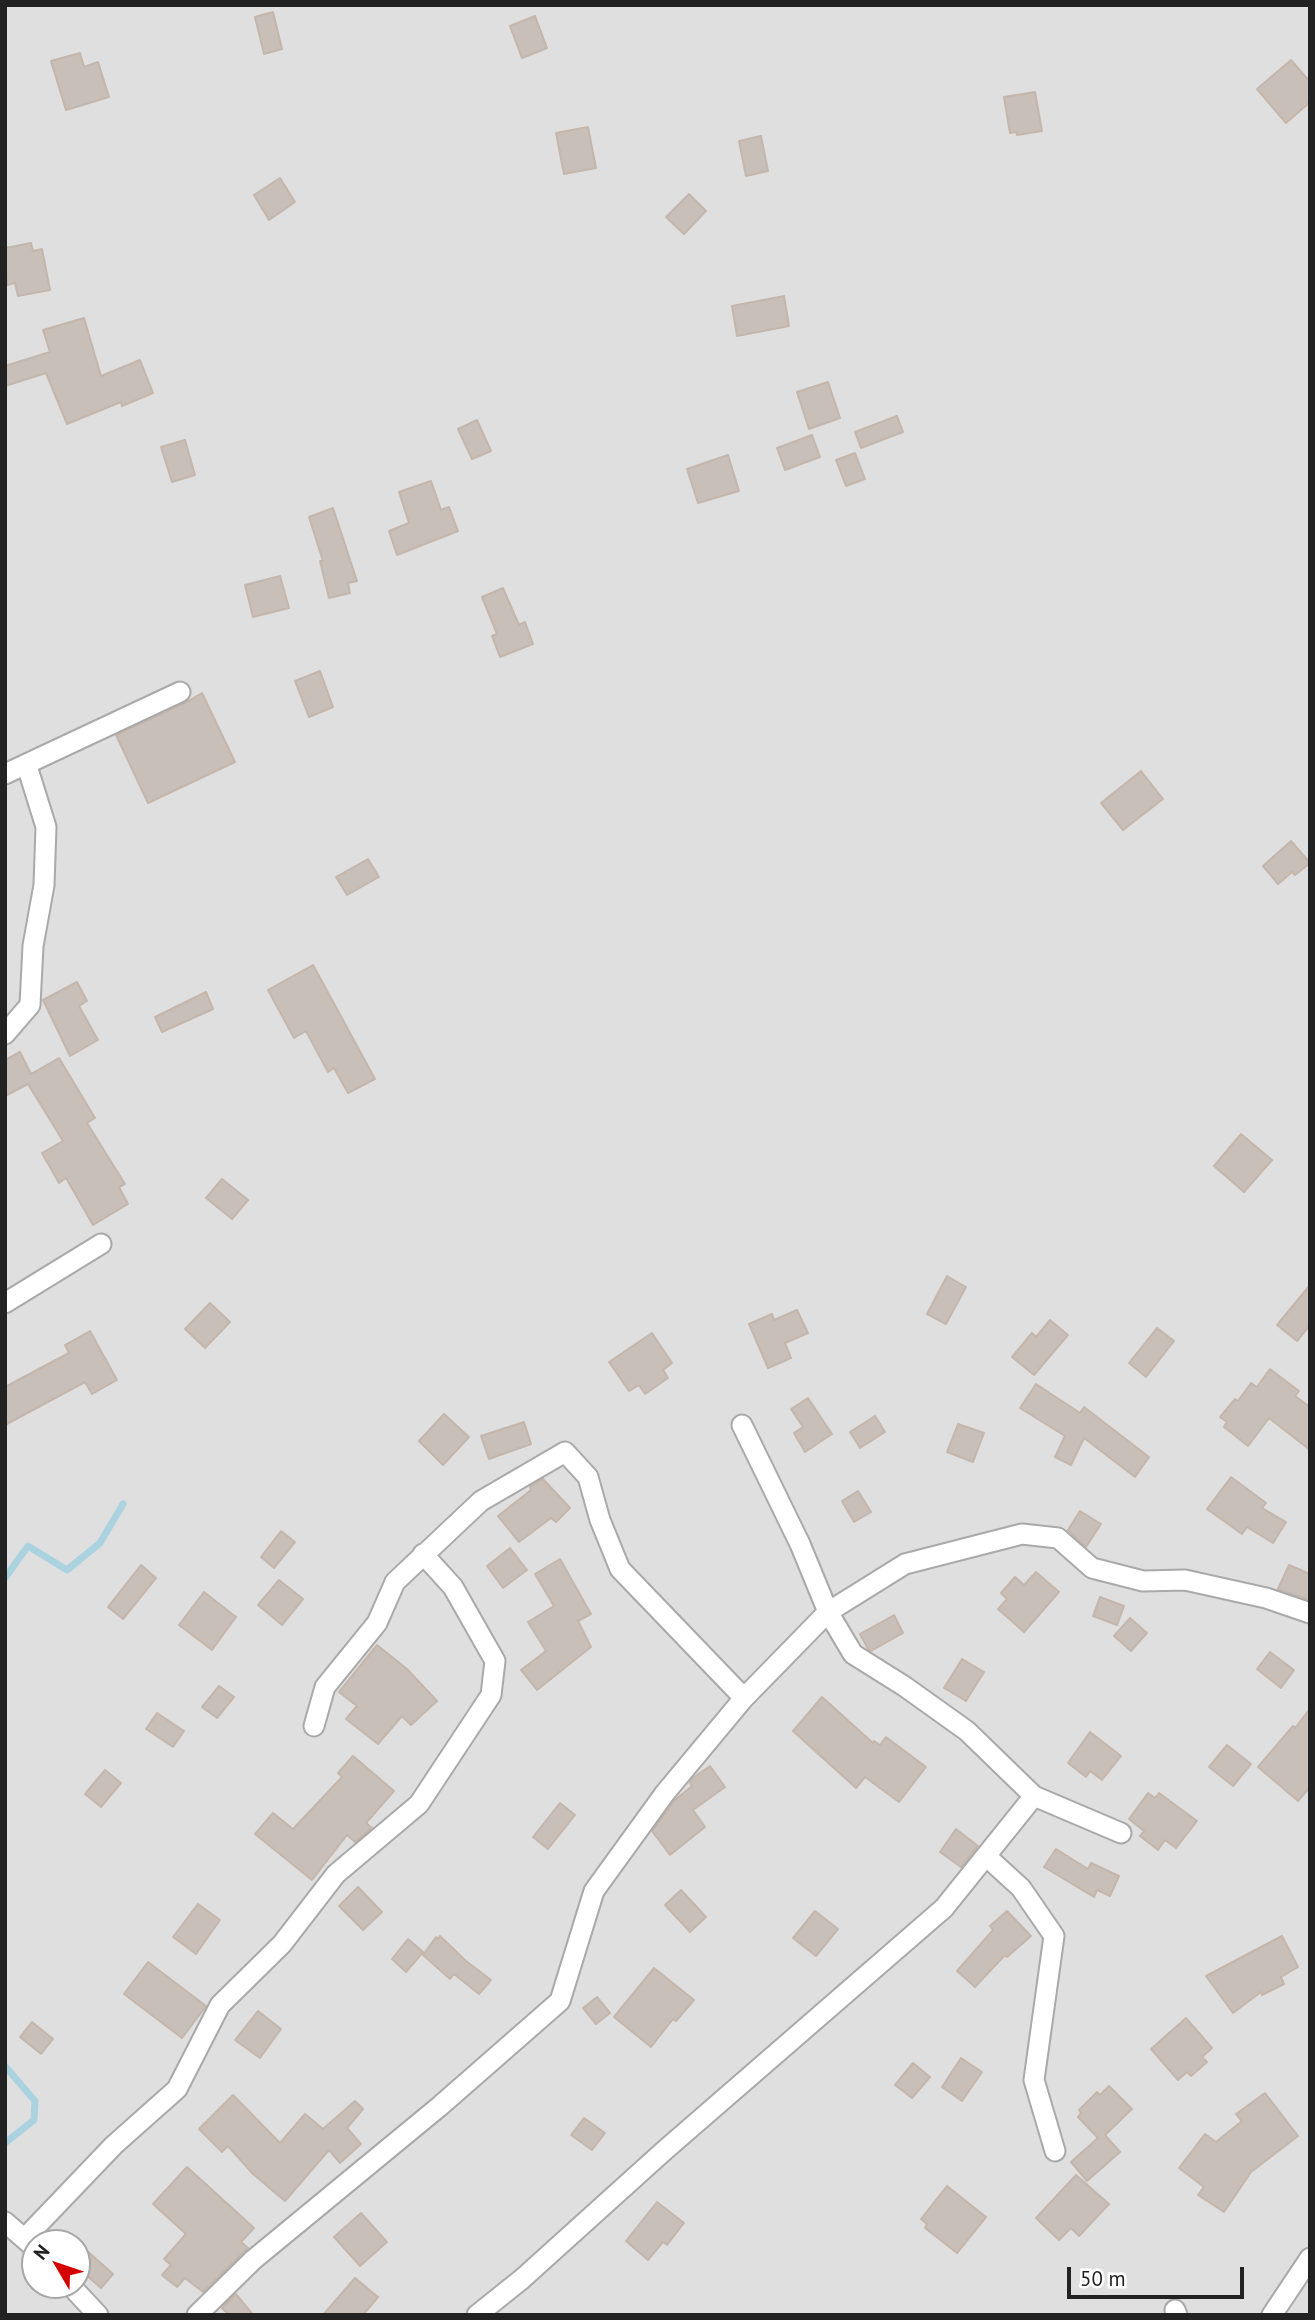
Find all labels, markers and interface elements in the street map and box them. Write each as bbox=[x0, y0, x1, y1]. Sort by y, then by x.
north arrow bbox=[21, 2229, 91, 2299]
text: N bbox=[28, 2240, 54, 2264]
scale bar bbox=[1070, 2254, 1247, 2298]
text: 50 m bbox=[1080, 2265, 1126, 2292]

